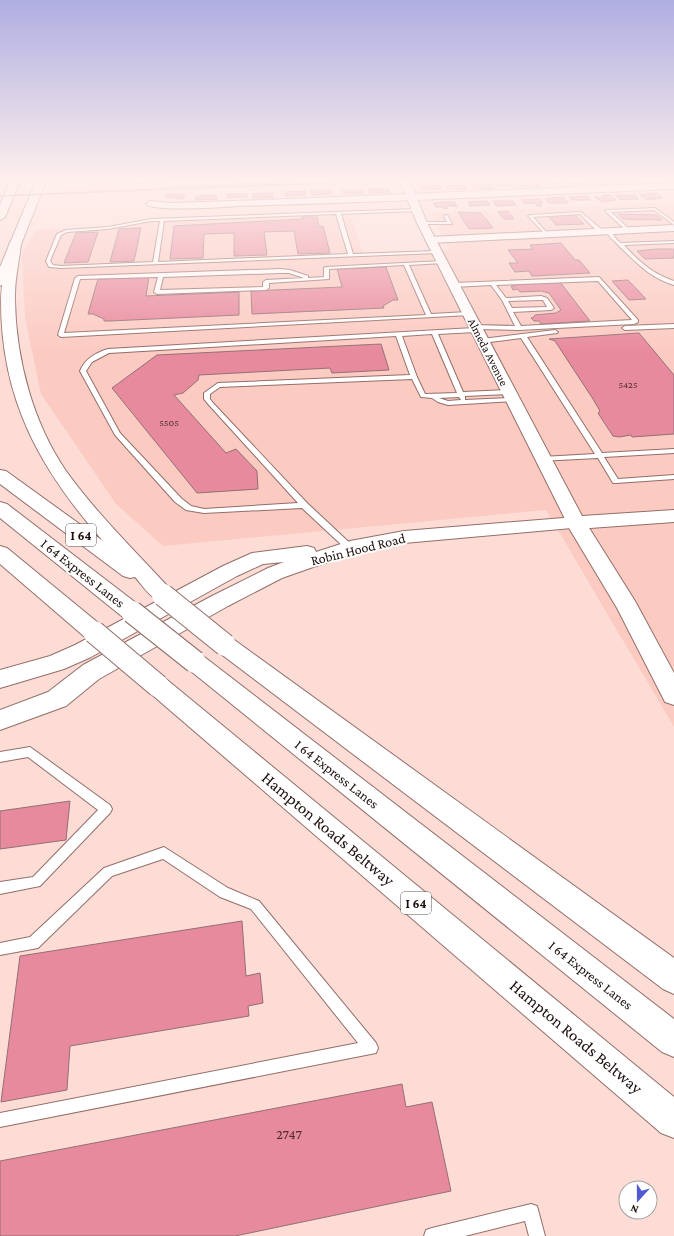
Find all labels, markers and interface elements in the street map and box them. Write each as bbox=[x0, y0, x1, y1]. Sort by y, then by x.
street label: Almeda Avenue bbox=[465, 316, 511, 388]
house number: 5425 bbox=[618, 379, 638, 390]
house number: 5505 bbox=[159, 417, 179, 428]
road number: I 64 bbox=[66, 524, 96, 546]
street label: Robin Hood Road bbox=[309, 529, 408, 568]
street label: I 64 Express Lanes bbox=[38, 535, 128, 611]
street label: I 64 Express Lanes bbox=[292, 736, 382, 812]
street label: Hampton Roads Beltway bbox=[258, 768, 398, 890]
road number: I 64 bbox=[401, 892, 431, 914]
street label: I 64 Express Lanes bbox=[546, 937, 636, 1013]
street label: Hampton Roads Beltway bbox=[506, 976, 646, 1098]
house number: 2747 bbox=[276, 1126, 302, 1142]
north arrow bbox=[618, 1180, 658, 1220]
text: N bbox=[628, 1202, 640, 1216]

